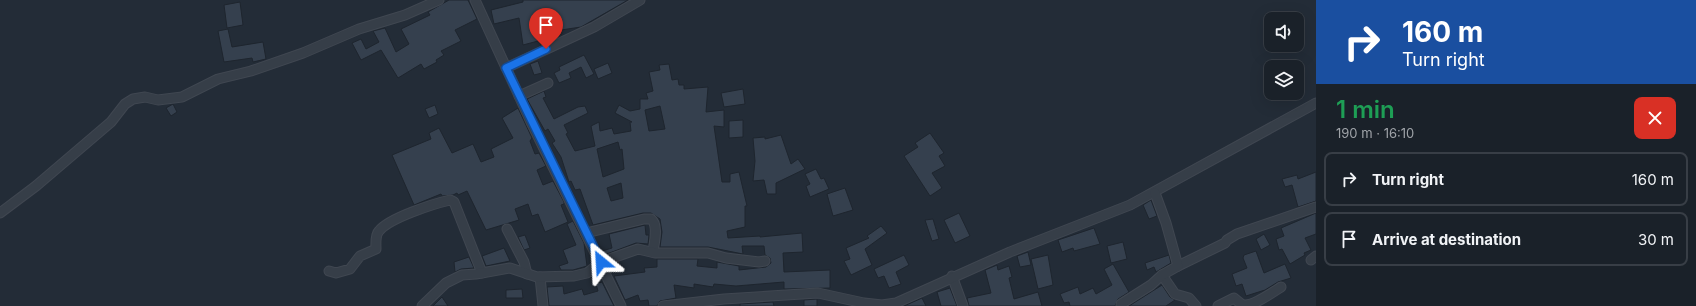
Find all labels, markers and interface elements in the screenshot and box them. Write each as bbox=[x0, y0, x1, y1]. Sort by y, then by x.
pin bbox=[529, 8, 563, 49]
map controls bbox=[1264, 12, 1304, 100]
button: sound bbox=[1264, 12, 1304, 52]
icon: arrive bbox=[535, 14, 557, 36]
text: 160 m bbox=[1402, 15, 1483, 49]
icon: right bbox=[1336, 16, 1388, 68]
text: Turn right bbox=[1402, 49, 1485, 70]
button: layers bbox=[1264, 60, 1304, 100]
text: 1 min bbox=[1336, 95, 1395, 124]
button: close bbox=[1634, 97, 1676, 139]
text: 190 m · 16:10 bbox=[1336, 125, 1414, 141]
icon: right bbox=[1338, 168, 1360, 190]
text: Turn right bbox=[1372, 170, 1444, 189]
text: 160 m bbox=[1632, 170, 1674, 189]
icon: arrive bbox=[1338, 228, 1360, 250]
text: Arrive at destination bbox=[1372, 230, 1521, 249]
text: 30 m bbox=[1638, 230, 1674, 249]
position arrow bbox=[580, 241, 622, 283]

